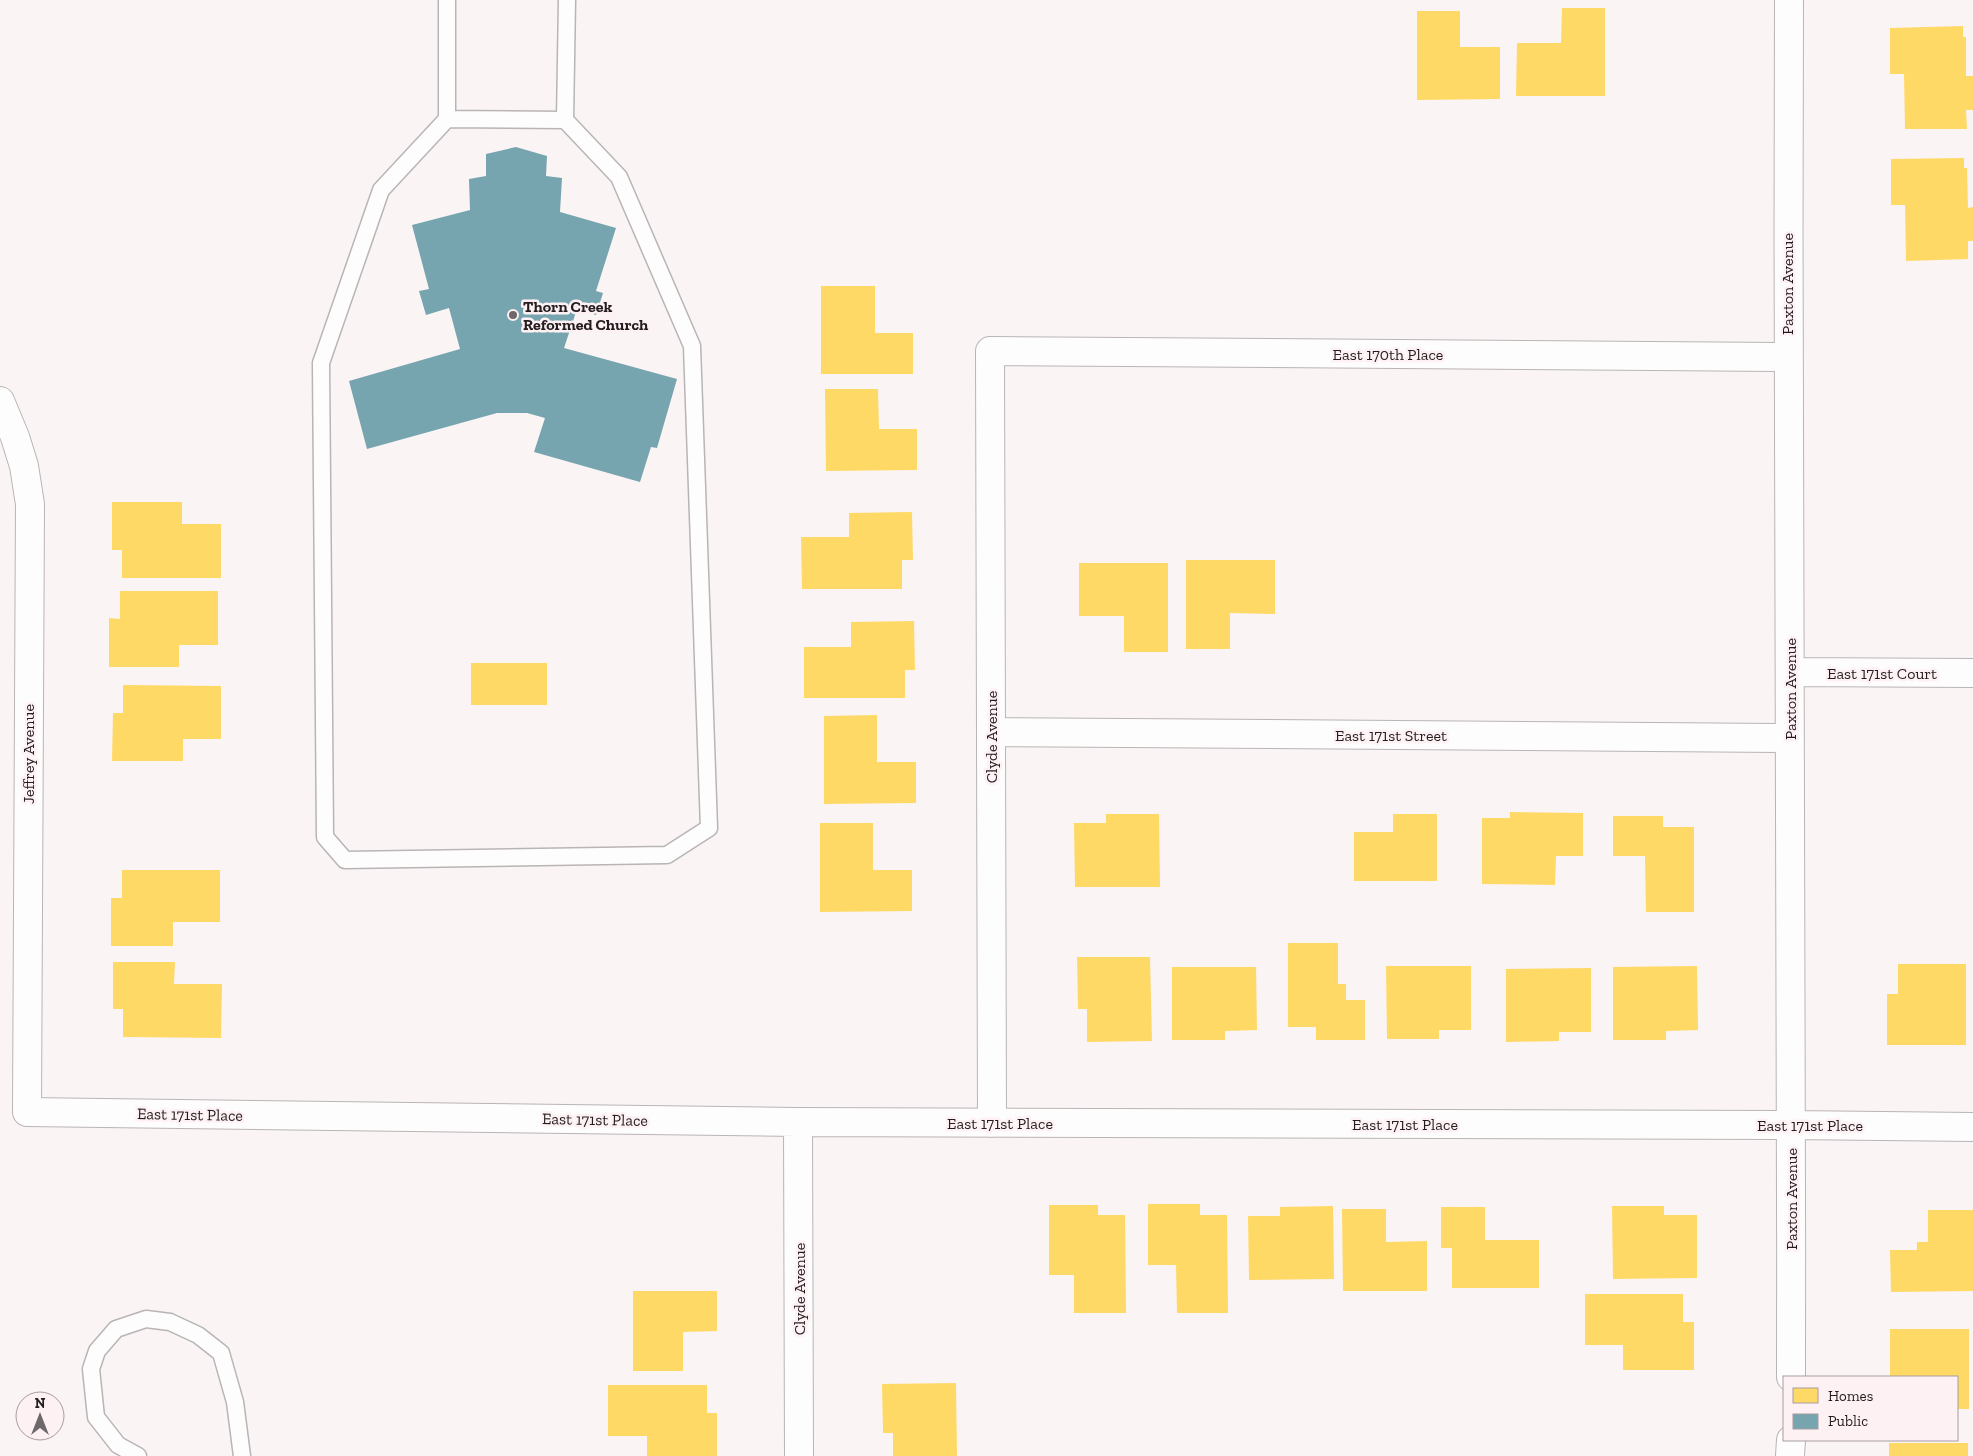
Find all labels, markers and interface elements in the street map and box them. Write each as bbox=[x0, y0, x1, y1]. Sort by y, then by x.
street label: Paxton Avenue bbox=[1778, 233, 1797, 335]
place label: Thorn Creek Reformed Church bbox=[523, 297, 649, 334]
marker: Thorn Creek Reformed Church bbox=[507, 309, 519, 321]
street label: East 170th Place bbox=[1333, 345, 1443, 364]
street label: Paxton Avenue bbox=[1781, 638, 1800, 740]
street label: East 171st Court bbox=[1827, 664, 1937, 683]
street label: Clyde Avenue bbox=[982, 691, 1001, 783]
street label: Jeffrey Avenue bbox=[19, 704, 38, 804]
street label: East 171st Street bbox=[1335, 726, 1447, 745]
street label: East 171st Place bbox=[137, 1104, 243, 1125]
street label: East 171st Place bbox=[542, 1109, 648, 1130]
street label: East 171st Place bbox=[947, 1114, 1053, 1133]
street label: East 171st Place bbox=[1352, 1115, 1458, 1134]
street label: East 171st Place bbox=[1757, 1116, 1863, 1135]
street label: Paxton Avenue bbox=[1782, 1148, 1801, 1250]
street label: Clyde Avenue bbox=[790, 1243, 809, 1335]
legend bbox=[1783, 1376, 1958, 1441]
text: Homes bbox=[1828, 1387, 1873, 1405]
north arrow bbox=[15, 1391, 65, 1441]
text: N bbox=[35, 1395, 46, 1412]
text: Public bbox=[1828, 1412, 1868, 1430]

